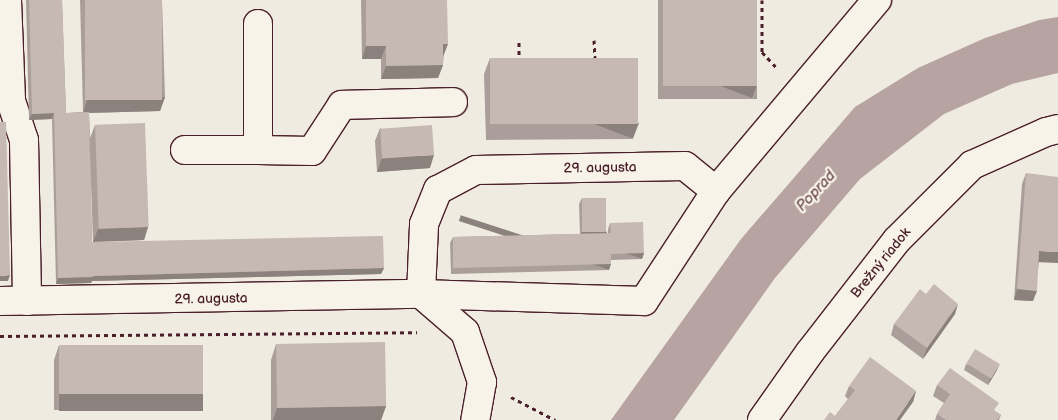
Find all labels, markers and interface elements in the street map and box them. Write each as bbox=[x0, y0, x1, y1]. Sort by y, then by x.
street label: 29. augusta bbox=[563, 159, 637, 177]
water label: Poprad bbox=[793, 167, 839, 215]
street label: Brežný riadok bbox=[847, 224, 915, 302]
street label: 29. augusta bbox=[174, 290, 248, 308]

